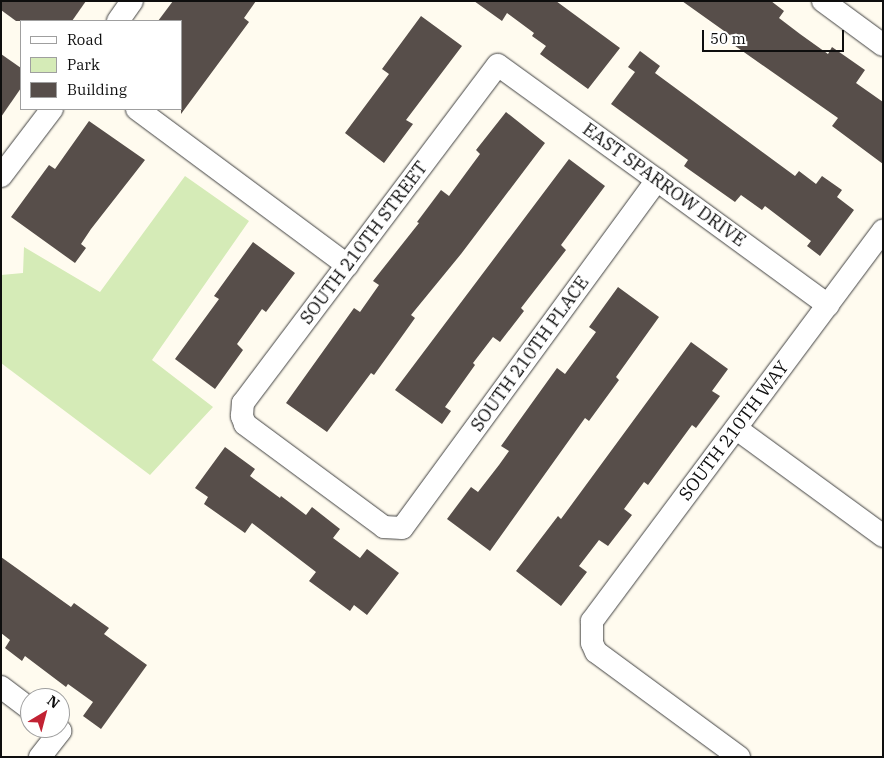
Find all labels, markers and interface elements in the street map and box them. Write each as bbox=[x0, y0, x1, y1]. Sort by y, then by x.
legend bbox=[20, 20, 182, 110]
scale bar bbox=[704, 20, 846, 52]
text: 50 m bbox=[710, 29, 746, 48]
text: Road bbox=[67, 30, 103, 49]
text: Park bbox=[67, 55, 100, 74]
text: Building bbox=[67, 80, 127, 99]
street label: EAST SPARROW DRIVE bbox=[578, 119, 750, 251]
street label: SOUTH 210TH STREET bbox=[296, 157, 432, 329]
street label: SOUTH 210TH PLACE bbox=[466, 272, 594, 436]
street label: SOUTH 210TH WAY bbox=[675, 357, 793, 505]
north arrow bbox=[20, 688, 70, 738]
text: N bbox=[44, 691, 63, 712]

